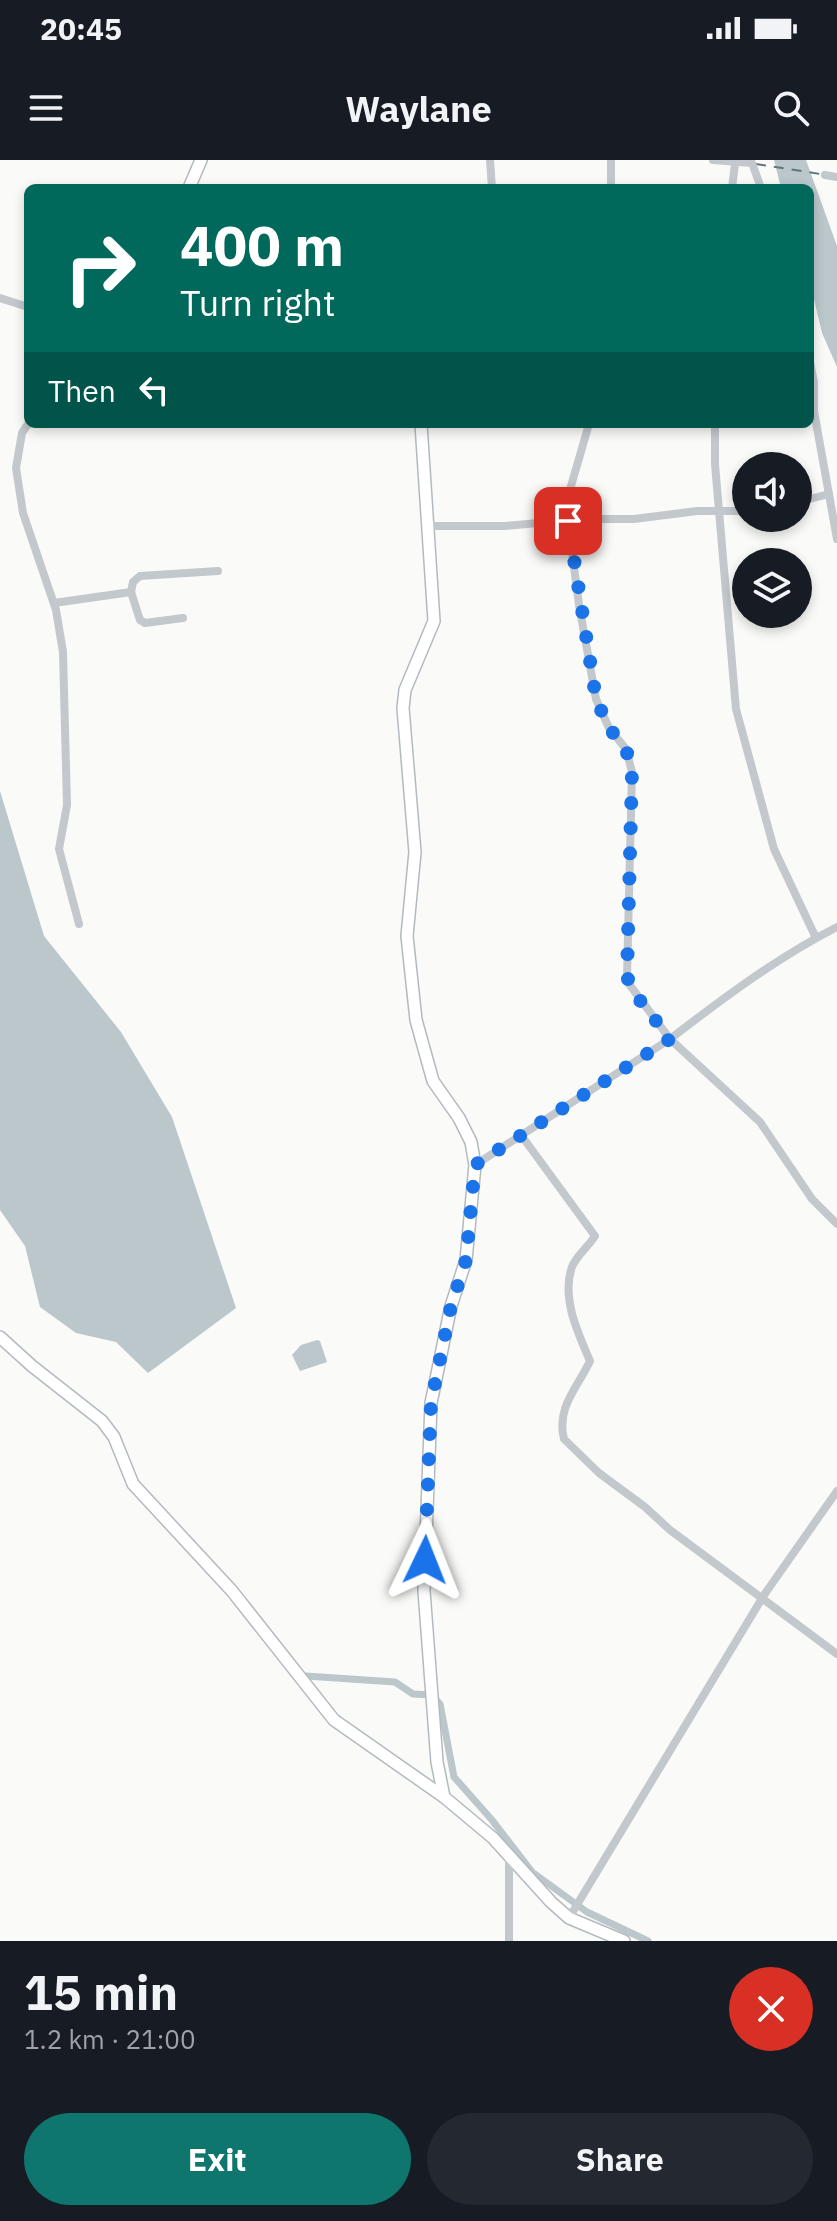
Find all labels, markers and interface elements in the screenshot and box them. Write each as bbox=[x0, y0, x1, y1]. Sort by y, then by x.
text: 20:45 bbox=[40, 9, 122, 48]
text: Waylane bbox=[345, 85, 492, 132]
icon: menu bbox=[24, 86, 68, 130]
icon: search bbox=[769, 86, 813, 130]
text: 400 m bbox=[180, 209, 344, 281]
icon: right bbox=[48, 216, 152, 320]
text: Turn right bbox=[180, 279, 336, 326]
icon: left bbox=[132, 368, 176, 412]
text: Then bbox=[48, 371, 116, 410]
map controls bbox=[732, 452, 812, 628]
button: sound bbox=[732, 452, 812, 532]
pin bbox=[534, 487, 602, 555]
icon: arrive bbox=[546, 499, 590, 543]
button: layers bbox=[732, 548, 812, 628]
position arrow bbox=[383, 1518, 467, 1602]
text: 15 min bbox=[24, 1961, 178, 2023]
button: close bbox=[729, 1967, 813, 2051]
text: 1.2 km · 21:00 bbox=[24, 2022, 196, 2056]
button: Exit bbox=[24, 2113, 411, 2205]
button: Share bbox=[427, 2113, 813, 2205]

